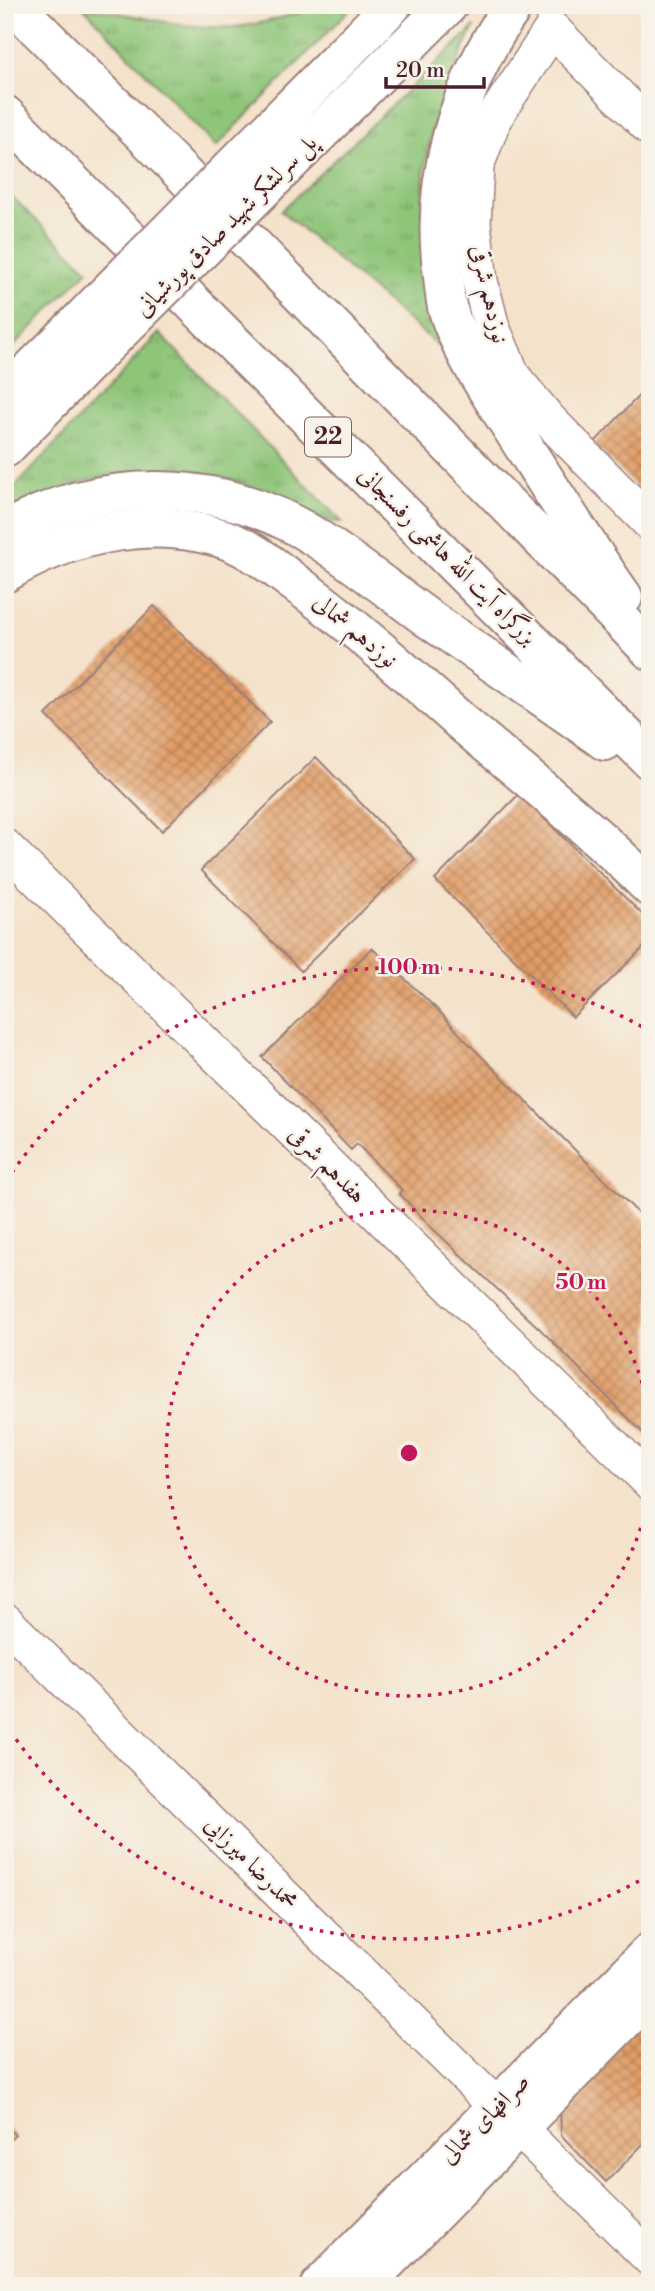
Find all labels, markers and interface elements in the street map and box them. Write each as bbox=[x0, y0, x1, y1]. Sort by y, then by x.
scale bar bbox=[386, 46, 484, 90]
text: 20 m bbox=[396, 58, 445, 84]
street label: پل سرلشکر شهید صادق پورشیانی bbox=[128, 127, 325, 324]
street label: نوزدهم شرقی bbox=[457, 242, 515, 348]
road number: 22 bbox=[305, 418, 351, 457]
street label: بزرگراه آیت الله هاشمی رفسنجانی bbox=[351, 457, 546, 652]
street label: نوزدهم شمالی bbox=[303, 587, 403, 680]
text: 100 m bbox=[378, 955, 440, 981]
street label: هفدهم شرقی bbox=[277, 1120, 372, 1215]
text: 50 m bbox=[556, 1270, 606, 1296]
centre of rings bbox=[397, 1441, 421, 1465]
street label: محمدرضا میرزایی bbox=[198, 1810, 304, 1916]
street label: صرافهای شمالی bbox=[433, 2067, 537, 2171]

